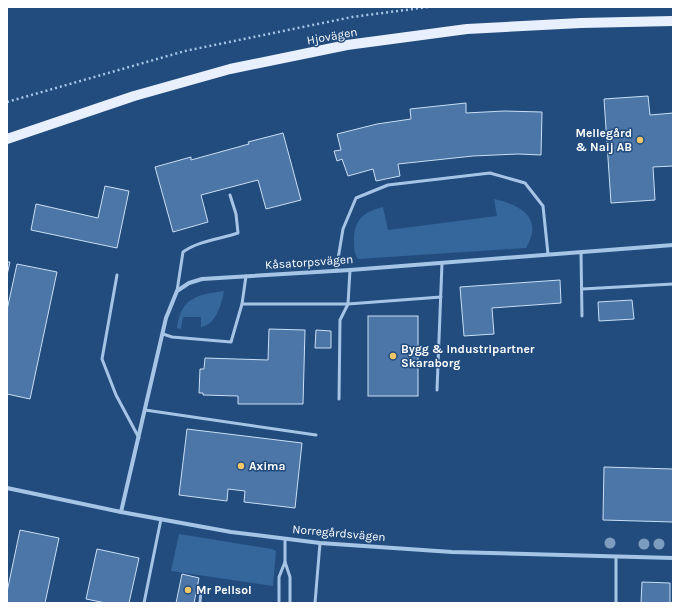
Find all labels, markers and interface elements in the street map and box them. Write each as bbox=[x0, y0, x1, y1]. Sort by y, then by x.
street label: Hjovägen bbox=[306, 25, 358, 47]
place label: Mellegård & Naij AB bbox=[575, 126, 632, 154]
marker: Mellegård & Naij AB bbox=[635, 135, 645, 145]
street label: Kåsatorpsvägen bbox=[264, 252, 354, 272]
place label: Bygg & Industripartner Skaraborg bbox=[401, 342, 535, 370]
marker: Bygg & Industripartner Skaraborg bbox=[388, 351, 398, 361]
place label: Axima bbox=[249, 459, 286, 473]
marker: Axima bbox=[236, 461, 246, 471]
street label: Norregårdsvägen bbox=[292, 522, 386, 544]
place label: Mr Pellsol bbox=[196, 583, 252, 597]
marker: Mr Pellsol bbox=[183, 585, 193, 595]

